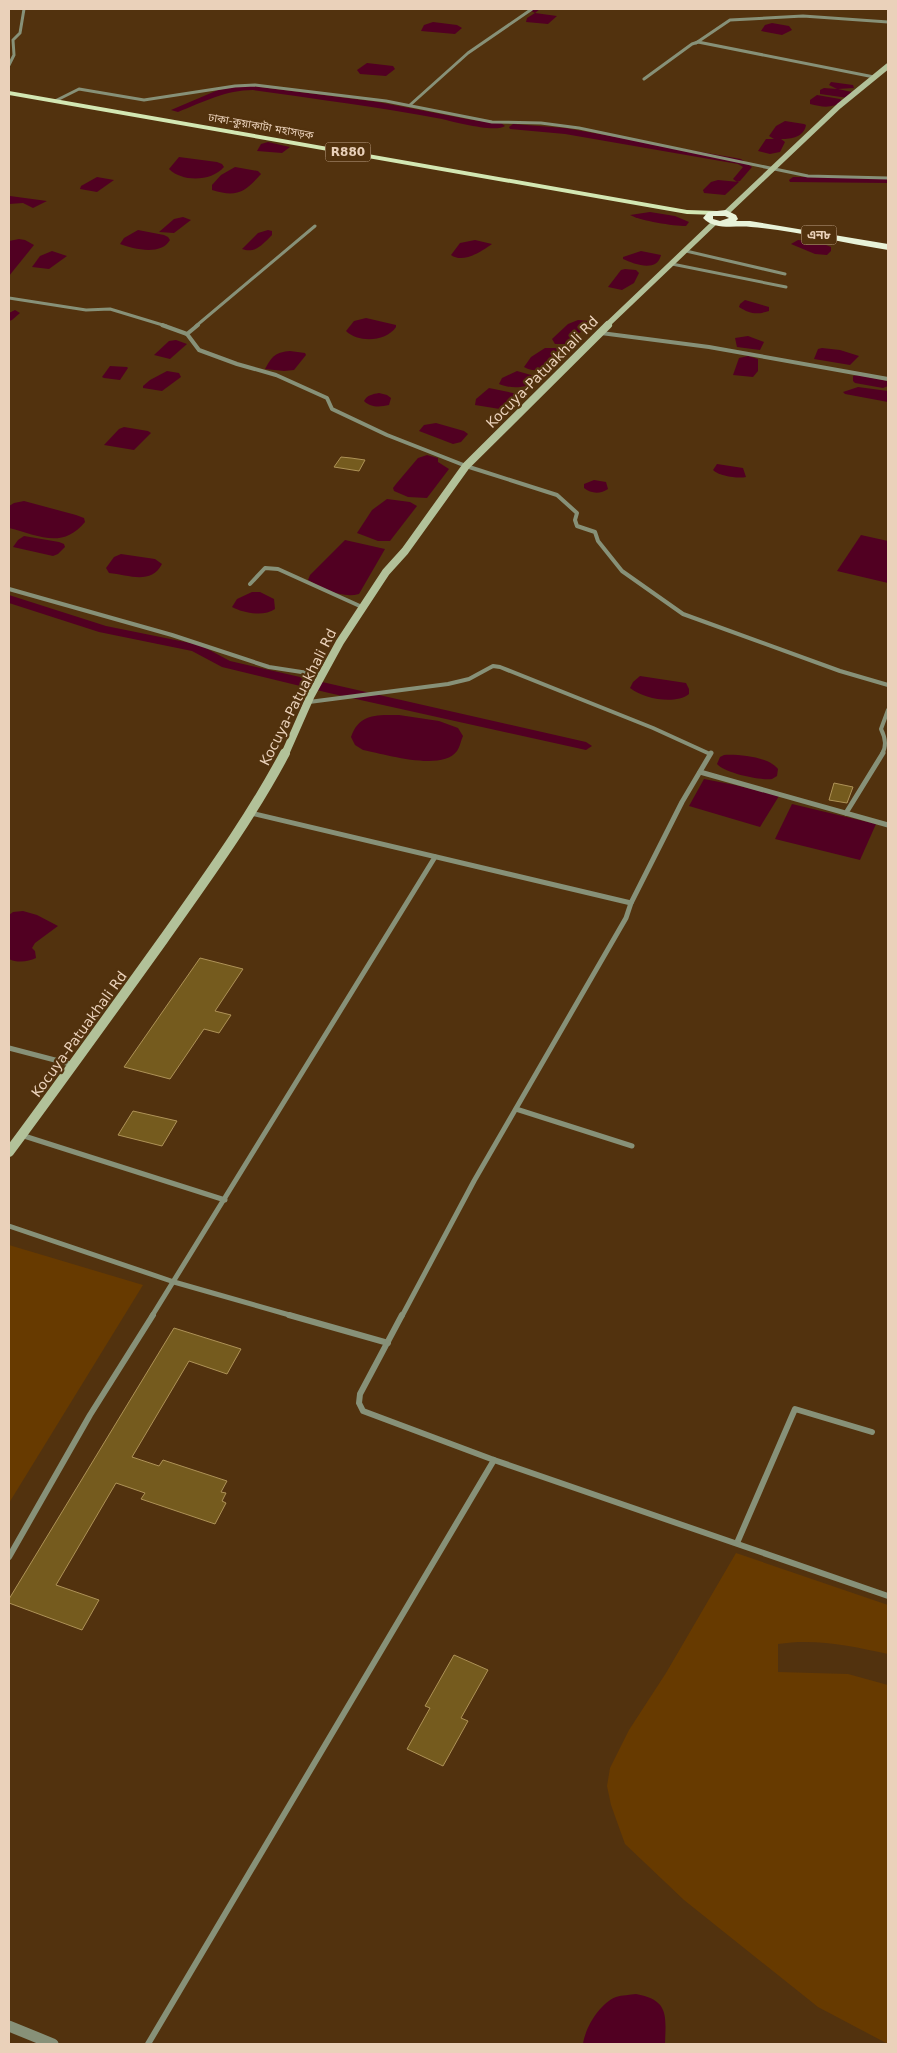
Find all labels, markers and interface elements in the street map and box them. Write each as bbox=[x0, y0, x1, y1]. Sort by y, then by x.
street label: ঢাকা-কুয়াকাটা মহাসড়ক bbox=[206, 111, 315, 142]
road number: R880 bbox=[326, 142, 370, 162]
road number: এন৮ bbox=[802, 226, 836, 244]
street label: Kocuya-Patuakhali Rd bbox=[483, 313, 601, 431]
street label: Kocuya-Patuakhali Rd bbox=[257, 626, 339, 768]
street label: Kocuya-Patuakhali Rd bbox=[28, 968, 130, 1100]

